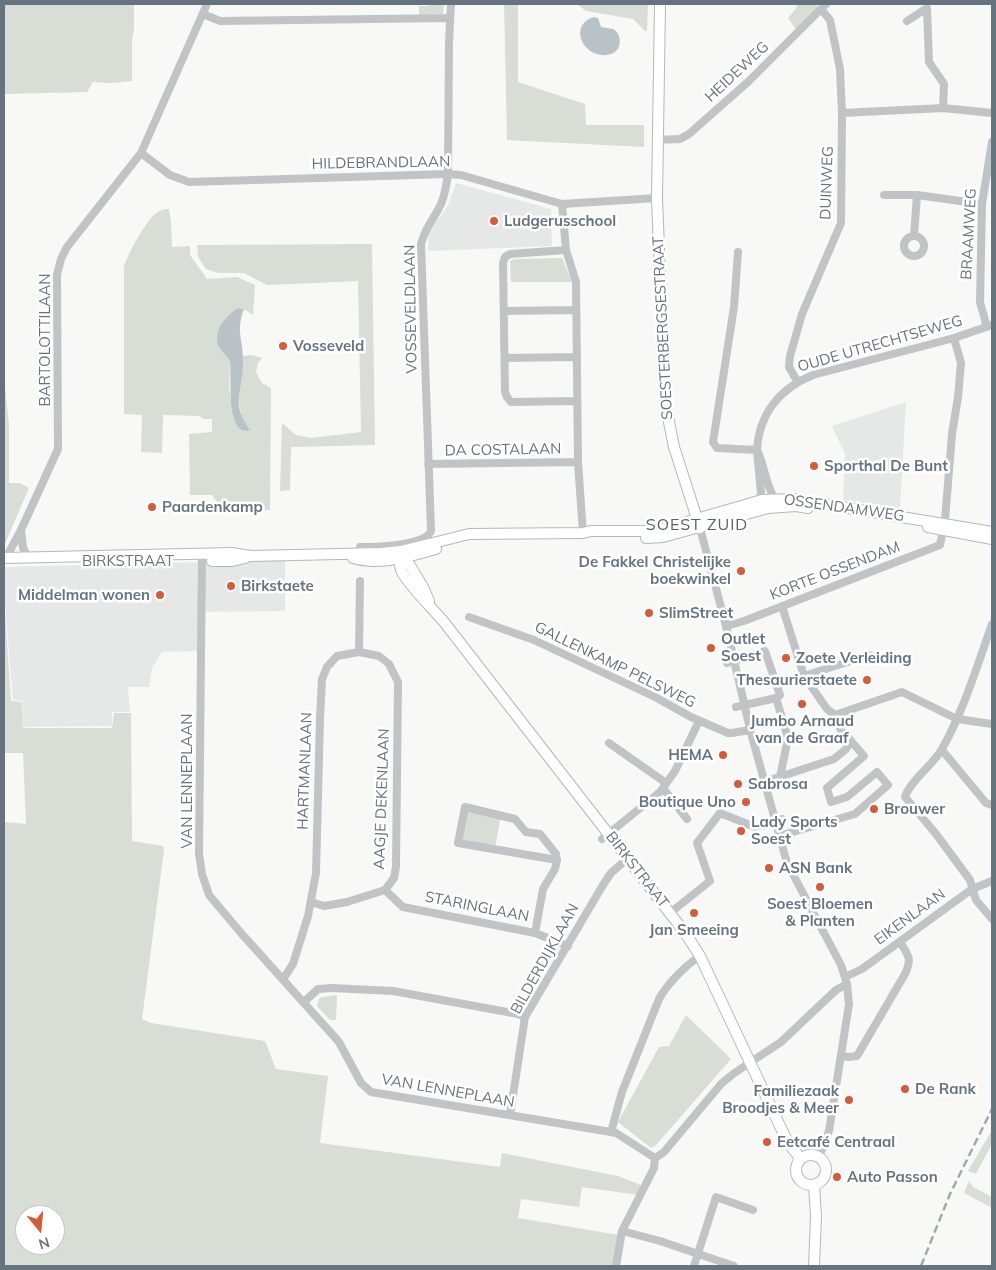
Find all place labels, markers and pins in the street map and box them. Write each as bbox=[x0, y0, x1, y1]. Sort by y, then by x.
place label: Ludgerusschool bbox=[504, 212, 616, 230]
marker: Ludgerusschool bbox=[488, 215, 500, 227]
place label: Vosseveld bbox=[293, 337, 364, 355]
marker: Vosseveld bbox=[277, 340, 289, 352]
place label: Sporthal De Bunt bbox=[824, 457, 948, 475]
marker: Sporthal De Bunt bbox=[808, 460, 820, 472]
place label: Paardenkamp bbox=[162, 498, 263, 516]
marker: Paardenkamp bbox=[146, 501, 158, 513]
place label: De Fakkel Christelijke boekwinkel bbox=[579, 553, 731, 588]
marker: De Fakkel Christelijke boekwinkel bbox=[735, 565, 747, 577]
place label: Birkstaete bbox=[241, 577, 314, 595]
marker: Birkstaete bbox=[225, 580, 237, 592]
place label: Middelman wonen bbox=[18, 586, 150, 604]
marker: Middelman wonen bbox=[154, 589, 166, 601]
place label: SlimStreet bbox=[659, 604, 733, 622]
marker: SlimStreet bbox=[643, 607, 655, 619]
place label: Outlet Soest bbox=[721, 630, 765, 665]
marker: Outlet Soest bbox=[705, 642, 717, 654]
place label: Zoete Verleiding bbox=[796, 649, 912, 667]
marker: Zoete Verleiding bbox=[780, 652, 792, 664]
place label: Thesaurierstaete bbox=[736, 671, 857, 689]
marker: Thesaurierstaete bbox=[861, 674, 873, 686]
marker: Jumbo Arnaud van de Graaf bbox=[796, 698, 808, 710]
place label: Jumbo Arnaud van de Graaf bbox=[750, 712, 854, 747]
place label: HEMA bbox=[668, 746, 713, 764]
marker: HEMA bbox=[717, 749, 729, 761]
place label: Sabrosa bbox=[748, 775, 808, 793]
marker: Sabrosa bbox=[732, 778, 744, 790]
place label: Boutique Uno bbox=[639, 793, 736, 811]
marker: Boutique Uno bbox=[740, 796, 752, 808]
place label: Brouwer bbox=[884, 800, 945, 818]
marker: Brouwer bbox=[868, 803, 880, 815]
place label: Lady Sports Soest bbox=[751, 813, 838, 848]
marker: Lady Sports Soest bbox=[735, 825, 747, 837]
place label: ASN Bank bbox=[779, 859, 852, 877]
marker: ASN Bank bbox=[763, 862, 775, 874]
marker: Soest Bloemen & Planten bbox=[814, 881, 826, 893]
place label: Soest Bloemen & Planten bbox=[767, 895, 873, 930]
marker: Jan Smeeing bbox=[688, 907, 700, 919]
place label: Jan Smeeing bbox=[649, 921, 739, 939]
place label: De Rank bbox=[915, 1080, 976, 1098]
place label: Familiezaak Broodjes & Meer bbox=[722, 1082, 839, 1117]
marker: De Rank bbox=[899, 1083, 911, 1095]
marker: Familiezaak Broodjes & Meer bbox=[843, 1094, 855, 1106]
place label: Eetcafé Centraal bbox=[777, 1133, 895, 1151]
marker: Eetcafé Centraal bbox=[761, 1136, 773, 1148]
place label: Auto Passon bbox=[847, 1168, 938, 1186]
marker: Auto Passon bbox=[831, 1171, 843, 1183]

